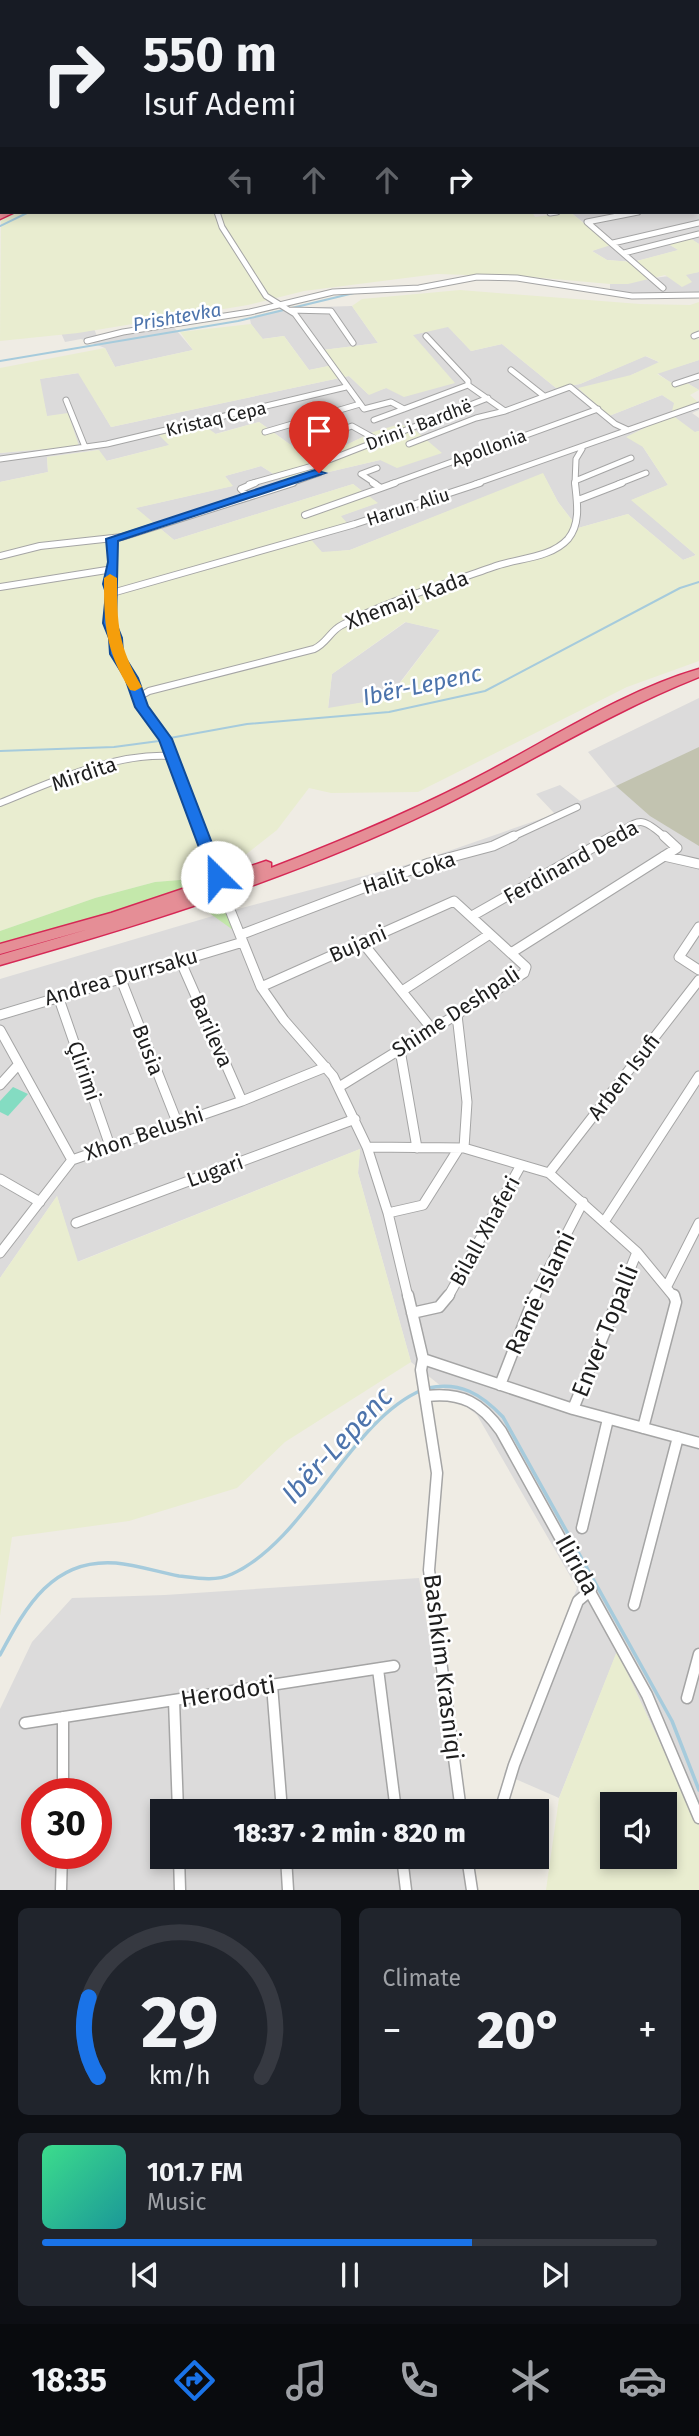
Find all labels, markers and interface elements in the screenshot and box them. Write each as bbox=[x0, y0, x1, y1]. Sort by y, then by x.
text: 550 m bbox=[143, 25, 277, 84]
icon: right bbox=[28, 28, 119, 119]
text: Isuf Ademi bbox=[143, 85, 297, 123]
icon: left bbox=[222, 161, 260, 199]
icon: ahead bbox=[295, 161, 333, 199]
icon: ahead bbox=[368, 161, 406, 199]
icon: right bbox=[441, 161, 479, 199]
water label: Prishtevka bbox=[131, 298, 223, 336]
street label: Drini i Bardhë bbox=[363, 395, 475, 455]
street label: Kristaq Cepa bbox=[164, 397, 268, 441]
pin bbox=[289, 401, 349, 473]
icon: arrive bbox=[300, 412, 338, 450]
street label: Apollonia bbox=[449, 424, 529, 472]
street label: Harun Aliu bbox=[364, 483, 452, 531]
street label: Xhemajl Kada bbox=[342, 565, 472, 635]
water label: Ibër-Lepenc bbox=[360, 659, 484, 711]
street label: Mirdita bbox=[48, 751, 120, 797]
street label: Ferdinand Deda bbox=[499, 814, 643, 910]
position arrow bbox=[180, 840, 254, 914]
street label: Halit Coka bbox=[359, 846, 459, 900]
street label: Bujani bbox=[325, 920, 391, 968]
street label: Andrea Durrsaku bbox=[41, 943, 201, 1011]
street label: Shime Deshpali bbox=[387, 961, 525, 1063]
street label: Barileva bbox=[183, 991, 239, 1071]
street label: Busia bbox=[127, 1021, 169, 1079]
street label: Arben Isufi bbox=[582, 1029, 666, 1125]
street label: Çlirimi bbox=[62, 1038, 106, 1104]
street label: Xhon Belushi bbox=[81, 1101, 207, 1167]
street label: Lugari bbox=[183, 1149, 247, 1193]
street label: Bilall Xhaferi bbox=[444, 1172, 526, 1290]
street label: Ramë Islami bbox=[499, 1227, 581, 1359]
street label: Enver Topalli bbox=[566, 1261, 644, 1401]
water label: Ibër-Lepenc bbox=[275, 1379, 400, 1510]
street label: Ilirida bbox=[549, 1530, 605, 1600]
street label: Bashkim Krasniqi bbox=[418, 1572, 468, 1762]
street label: Herodoti bbox=[179, 1671, 277, 1713]
speed limit sign: 30 bbox=[21, 1778, 112, 1869]
map controls bbox=[600, 1792, 677, 1869]
button: sound bbox=[600, 1792, 677, 1869]
text: 18:37 · 2 min · 820 m bbox=[233, 1818, 466, 1849]
text: Climate bbox=[383, 1964, 461, 1992]
text: 29 bbox=[140, 1980, 218, 2067]
text: 20° bbox=[477, 1999, 562, 2062]
text: − bbox=[383, 2007, 402, 2053]
text: + bbox=[638, 2007, 657, 2053]
text: km/h bbox=[148, 2061, 210, 2091]
text: 101.7 FM bbox=[147, 2157, 243, 2188]
text: Music bbox=[147, 2188, 207, 2216]
icon: previous bbox=[126, 2256, 164, 2294]
icon: pause bbox=[331, 2256, 369, 2294]
icon: next bbox=[536, 2256, 574, 2294]
icon: directions bbox=[170, 2356, 219, 2405]
icon: music bbox=[282, 2356, 331, 2405]
icon: phone bbox=[394, 2356, 443, 2405]
icon: climate bbox=[506, 2356, 555, 2405]
icon: car bbox=[618, 2356, 667, 2405]
text: 18:35 bbox=[32, 2361, 107, 2399]

